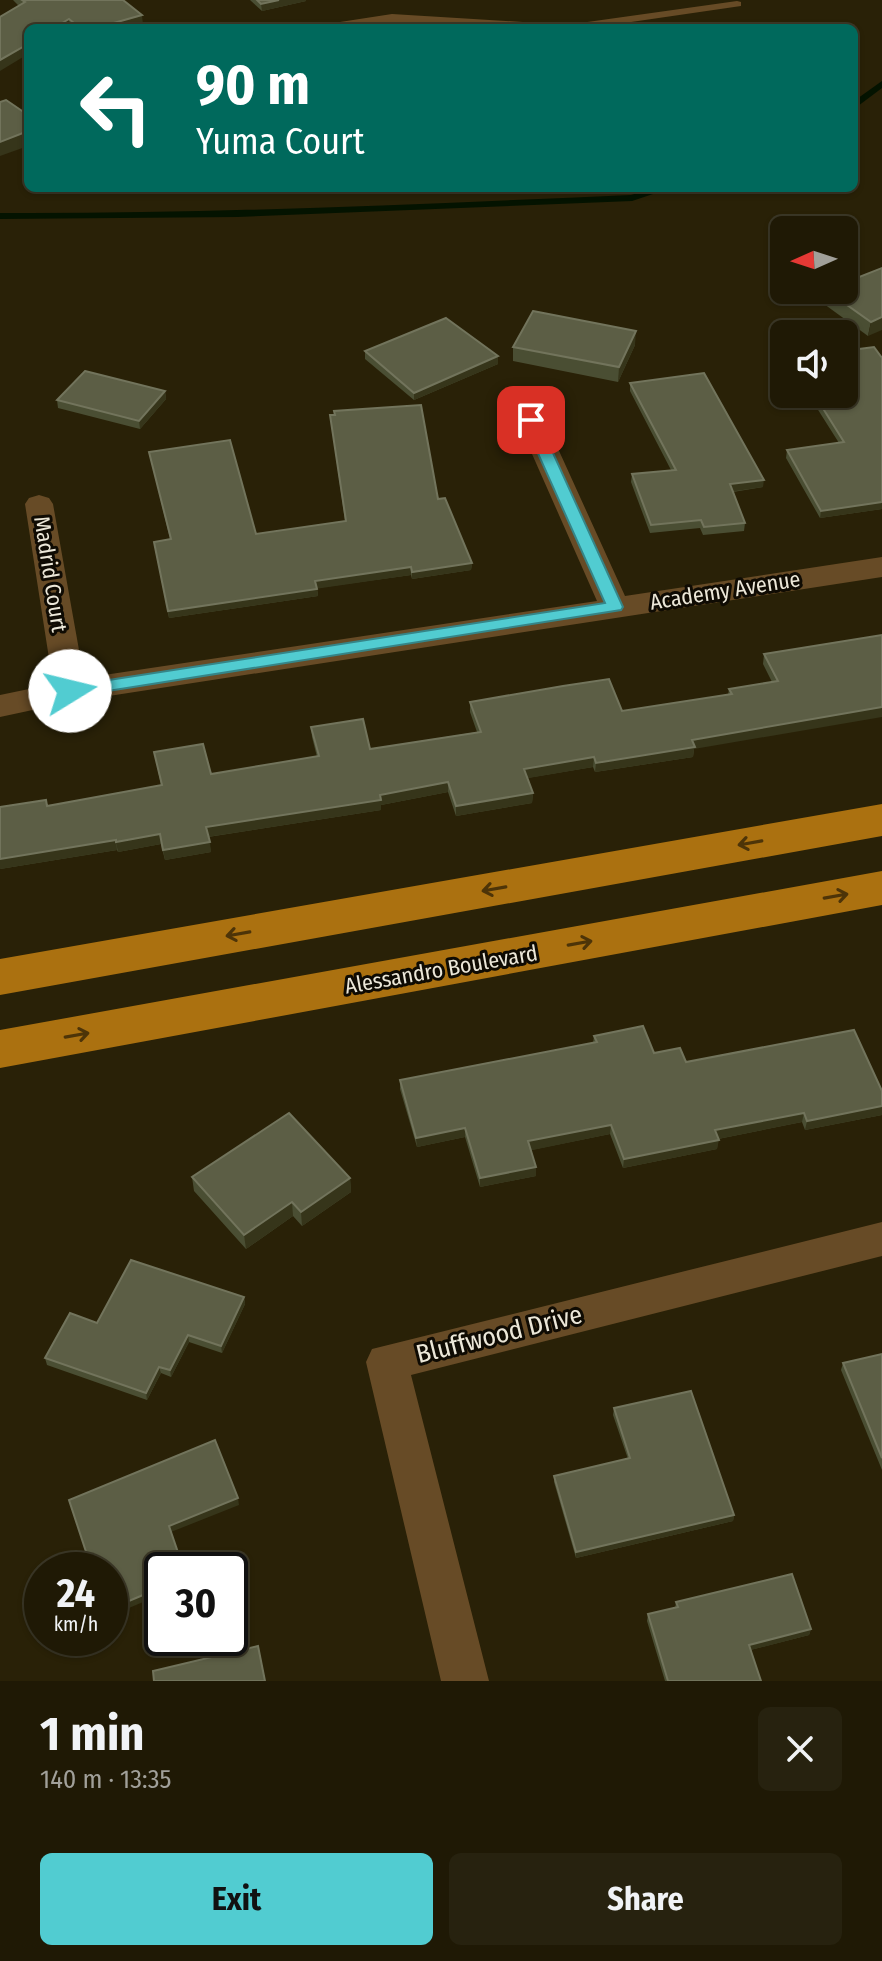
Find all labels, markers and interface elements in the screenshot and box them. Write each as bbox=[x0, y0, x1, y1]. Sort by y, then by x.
text: 90 m bbox=[196, 52, 310, 119]
icon: left bbox=[64, 56, 168, 160]
text: Yuma Court bbox=[196, 120, 364, 164]
north arrow bbox=[770, 216, 858, 304]
map controls bbox=[770, 216, 858, 408]
button: sound bbox=[770, 320, 858, 408]
pin bbox=[497, 386, 565, 454]
icon: arrive bbox=[509, 398, 553, 442]
street label: Madrid Court bbox=[28, 514, 73, 635]
street label: Academy Avenue bbox=[648, 565, 802, 616]
position arrow bbox=[28, 649, 112, 733]
one-way arrow bbox=[738, 837, 763, 852]
one-way arrow bbox=[482, 882, 507, 897]
one-way arrow bbox=[823, 888, 848, 903]
one-way arrow bbox=[226, 928, 251, 943]
one-way arrow bbox=[567, 935, 593, 950]
street label: Alessandro Boulevard bbox=[343, 939, 540, 1000]
one-way arrow bbox=[64, 1027, 89, 1042]
street label: Bluffwood Drive bbox=[413, 1299, 585, 1370]
speed limit sign: 30 bbox=[144, 1552, 248, 1656]
text: 24 bbox=[57, 1570, 95, 1618]
text: km/h bbox=[54, 1612, 98, 1636]
text: 1 min bbox=[40, 1705, 145, 1763]
button: close bbox=[758, 1707, 842, 1791]
text: 140 m · 13:35 bbox=[40, 1764, 171, 1795]
button: Exit bbox=[40, 1853, 433, 1945]
button: Share bbox=[449, 1853, 842, 1945]

